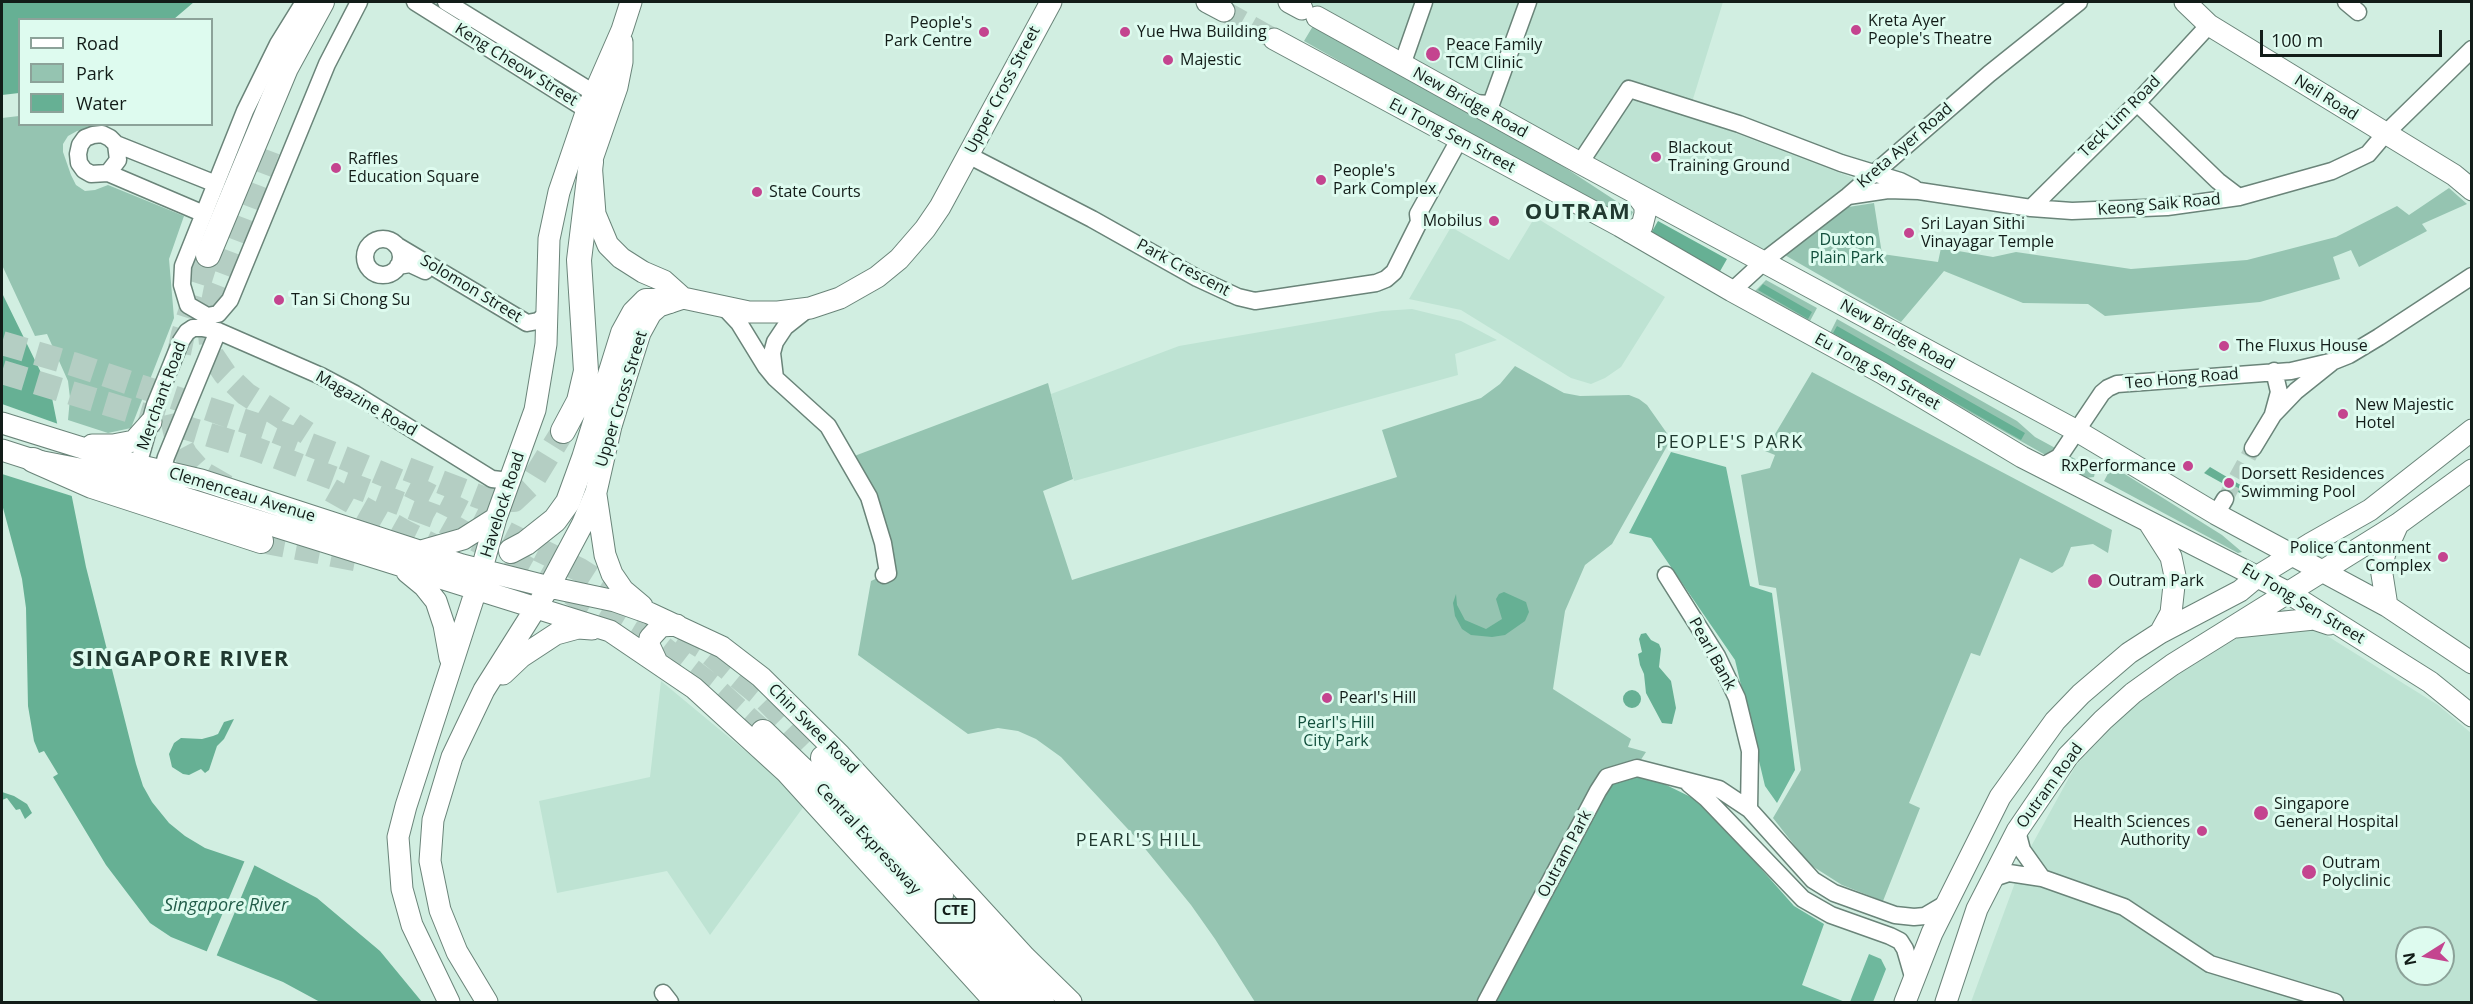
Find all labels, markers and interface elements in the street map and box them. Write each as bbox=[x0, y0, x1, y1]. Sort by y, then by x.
place label: Kreta Ayer People's Theatre bbox=[1868, 11, 1992, 49]
place label: People's Park Centre bbox=[884, 13, 972, 51]
legend bbox=[18, 18, 213, 126]
scale bar bbox=[2263, 18, 2444, 56]
street label: Keng Cheow Street bbox=[451, 19, 581, 111]
place label: Yue Hwa Building bbox=[1137, 22, 1267, 42]
street label: Upper Cross Street bbox=[961, 23, 1045, 157]
marker: Kreta Ayer People's Theatre bbox=[1849, 23, 1863, 37]
marker: People's Park Centre bbox=[977, 25, 991, 39]
marker: Yue Hwa Building bbox=[1118, 25, 1132, 39]
text: 100 m bbox=[2271, 28, 2323, 52]
text: Road bbox=[76, 31, 119, 55]
place label: Peace Family TCM Clinic bbox=[1446, 35, 1542, 73]
marker: Peace Family TCM Clinic bbox=[1424, 45, 1442, 63]
place label: Majestic bbox=[1180, 50, 1241, 70]
marker: Majestic bbox=[1161, 53, 1175, 67]
text: Park bbox=[76, 61, 114, 85]
street label: New Bridge Road bbox=[1409, 64, 1531, 142]
street label: Neil Road bbox=[2291, 71, 2361, 125]
street label: Teck Lim Road bbox=[2075, 72, 2165, 162]
text: Water bbox=[76, 91, 127, 115]
street label: Eu Tong Sen Street bbox=[1386, 95, 1518, 177]
street label: Kreta Ayer Road bbox=[1853, 99, 1957, 193]
place label: Blackout Training Ground bbox=[1668, 138, 1790, 176]
place label: Raffles Education Square bbox=[348, 149, 479, 187]
marker: Blackout Training Ground bbox=[1649, 150, 1663, 164]
marker: Raffles Education Square bbox=[329, 161, 343, 175]
place label: People's Park Complex bbox=[1333, 161, 1436, 199]
marker: People's Park Complex bbox=[1314, 173, 1328, 187]
place label: State Courts bbox=[769, 182, 861, 202]
marker: State Courts bbox=[750, 185, 764, 199]
street label: Keong Saik Road bbox=[2097, 190, 2221, 220]
district label: OUTRAM bbox=[1525, 200, 1631, 226]
place label: Mobilus bbox=[1423, 211, 1482, 231]
marker: Mobilus bbox=[1487, 214, 1501, 228]
place label: Sri Layan Sithi Vinayagar Temple bbox=[1921, 214, 2054, 252]
marker: Sri Layan Sithi Vinayagar Temple bbox=[1902, 226, 1916, 240]
park label: Duxton Plain Park bbox=[1810, 230, 1884, 268]
street label: Park Crescent bbox=[1133, 235, 1233, 301]
street label: Solomon Street bbox=[417, 251, 525, 327]
place label: Tan Si Chong Su bbox=[291, 290, 410, 310]
marker: Tan Si Chong Su bbox=[272, 293, 286, 307]
street label: New Bridge Road bbox=[1836, 296, 1958, 374]
street label: Upper Cross Street bbox=[592, 329, 652, 469]
street label: Eu Tong Sen Street bbox=[1811, 330, 1943, 414]
place label: The Fluxus House bbox=[2236, 336, 2368, 356]
street label: Merchant Road bbox=[133, 339, 191, 453]
marker: The Fluxus House bbox=[2217, 339, 2231, 353]
street label: Teo Hong Road bbox=[2124, 364, 2240, 394]
street label: Magazine Road bbox=[312, 367, 420, 441]
place label: New Majestic Hotel bbox=[2355, 395, 2454, 433]
marker: New Majestic Hotel bbox=[2336, 407, 2350, 421]
district label: PEOPLE'S PARK bbox=[1656, 432, 1804, 454]
street label: Havelock Road bbox=[477, 450, 529, 560]
place label: RxPerformance bbox=[2061, 456, 2176, 476]
marker: RxPerformance bbox=[2181, 459, 2195, 473]
street label: Clemenceau Avenue bbox=[167, 464, 317, 526]
place label: Dorsett Residences Swimming Pool bbox=[2241, 464, 2384, 502]
marker: Dorsett Residences Swimming Pool bbox=[2222, 476, 2236, 490]
place label: Police Cantonment Complex bbox=[2290, 538, 2431, 576]
marker: Police Cantonment Complex bbox=[2436, 550, 2450, 564]
street label: Eu Tong Sen Street bbox=[2238, 560, 2368, 648]
place label: Outram Park bbox=[2108, 571, 2204, 591]
marker: Outram Park bbox=[2086, 572, 2104, 590]
street label: Pearl Bank bbox=[1684, 615, 1740, 693]
district label: SINGAPORE RIVER bbox=[72, 647, 290, 673]
street label: Chin Swee Road bbox=[764, 680, 862, 778]
place label: Pearl's Hill bbox=[1339, 688, 1416, 708]
marker: Pearl's Hill bbox=[1320, 691, 1334, 705]
park label: Pearl's Hill City Park bbox=[1297, 713, 1375, 751]
street label: Outram Road bbox=[2013, 740, 2087, 832]
street label: Central Expressway bbox=[811, 779, 925, 899]
place label: Singapore General Hospital bbox=[2274, 794, 2399, 832]
marker: Singapore General Hospital bbox=[2252, 804, 2270, 822]
street label: Outram Park bbox=[1534, 807, 1596, 901]
place label: Health Sciences Authority bbox=[2073, 812, 2190, 850]
marker: Health Sciences Authority bbox=[2195, 824, 2209, 838]
district label: PEARL'S HILL bbox=[1076, 830, 1202, 852]
place label: Outram Polyclinic bbox=[2322, 853, 2391, 891]
marker: Outram Polyclinic bbox=[2300, 863, 2318, 881]
water label: Singapore River bbox=[164, 895, 288, 917]
road number: CTE bbox=[936, 899, 974, 923]
north arrow bbox=[2395, 926, 2455, 986]
text: N bbox=[2397, 951, 2421, 968]

